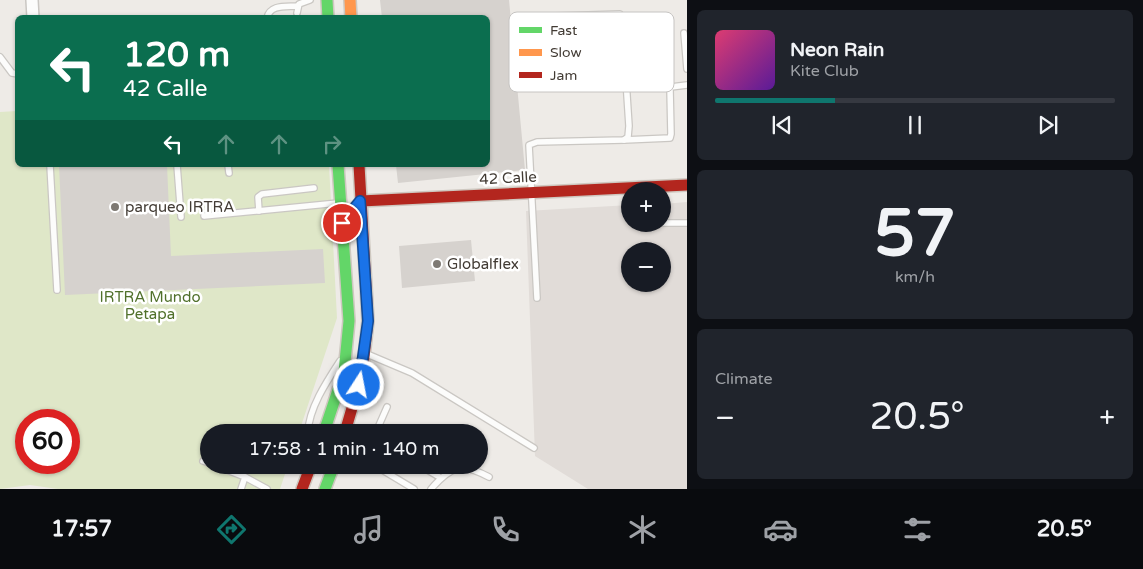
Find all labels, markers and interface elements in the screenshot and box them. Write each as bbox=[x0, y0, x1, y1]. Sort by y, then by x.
legend bbox=[509, 12, 674, 92]
text: Fast bbox=[550, 22, 578, 39]
text: 120 m bbox=[123, 34, 230, 76]
icon: left bbox=[40, 35, 105, 100]
text: Neon Rain bbox=[790, 39, 884, 61]
text: Slow bbox=[550, 44, 582, 61]
text: Kite Club bbox=[790, 61, 859, 81]
text: Jam bbox=[550, 67, 577, 84]
text: 42 Calle bbox=[123, 76, 207, 102]
icon: previous bbox=[768, 111, 796, 139]
icon: pause bbox=[901, 111, 929, 139]
icon: next bbox=[1034, 111, 1062, 139]
icon: left bbox=[159, 130, 187, 158]
icon: ahead bbox=[212, 130, 240, 158]
icon: ahead bbox=[265, 130, 293, 158]
icon: right bbox=[318, 130, 346, 158]
street label: 42 Calle bbox=[479, 168, 537, 188]
map controls bbox=[621, 182, 671, 292]
button: + bbox=[621, 182, 671, 232]
text: 57 bbox=[874, 195, 956, 274]
place label: parqueo IRTRA bbox=[125, 198, 235, 216]
marker: parqueo IRTRA bbox=[109, 201, 121, 213]
pin bbox=[321, 202, 363, 244]
icon: arrive bbox=[328, 209, 356, 237]
button: − bbox=[621, 242, 671, 292]
place label: Globalflex bbox=[447, 255, 519, 273]
marker: Globalflex bbox=[431, 258, 443, 270]
text: km/h bbox=[895, 267, 935, 287]
park label: IRTRA Mundo Petapa bbox=[99, 288, 201, 323]
position arrow bbox=[332, 358, 384, 410]
text: Climate bbox=[715, 369, 773, 389]
text: 20.5° bbox=[870, 394, 965, 440]
text: − bbox=[715, 401, 735, 435]
text: + bbox=[1099, 401, 1115, 435]
speed limit sign: 60 bbox=[15, 409, 80, 474]
text: 17:58 · 1 min · 140 m bbox=[248, 438, 440, 460]
icon: directions bbox=[214, 512, 249, 547]
icon: music bbox=[351, 512, 386, 547]
icon: phone bbox=[488, 512, 523, 547]
icon: climate bbox=[625, 512, 660, 547]
icon: car bbox=[763, 512, 798, 547]
icon: filters bbox=[900, 512, 935, 547]
text: 17:57 bbox=[51, 516, 112, 542]
text: 20.5° bbox=[1037, 516, 1092, 542]

